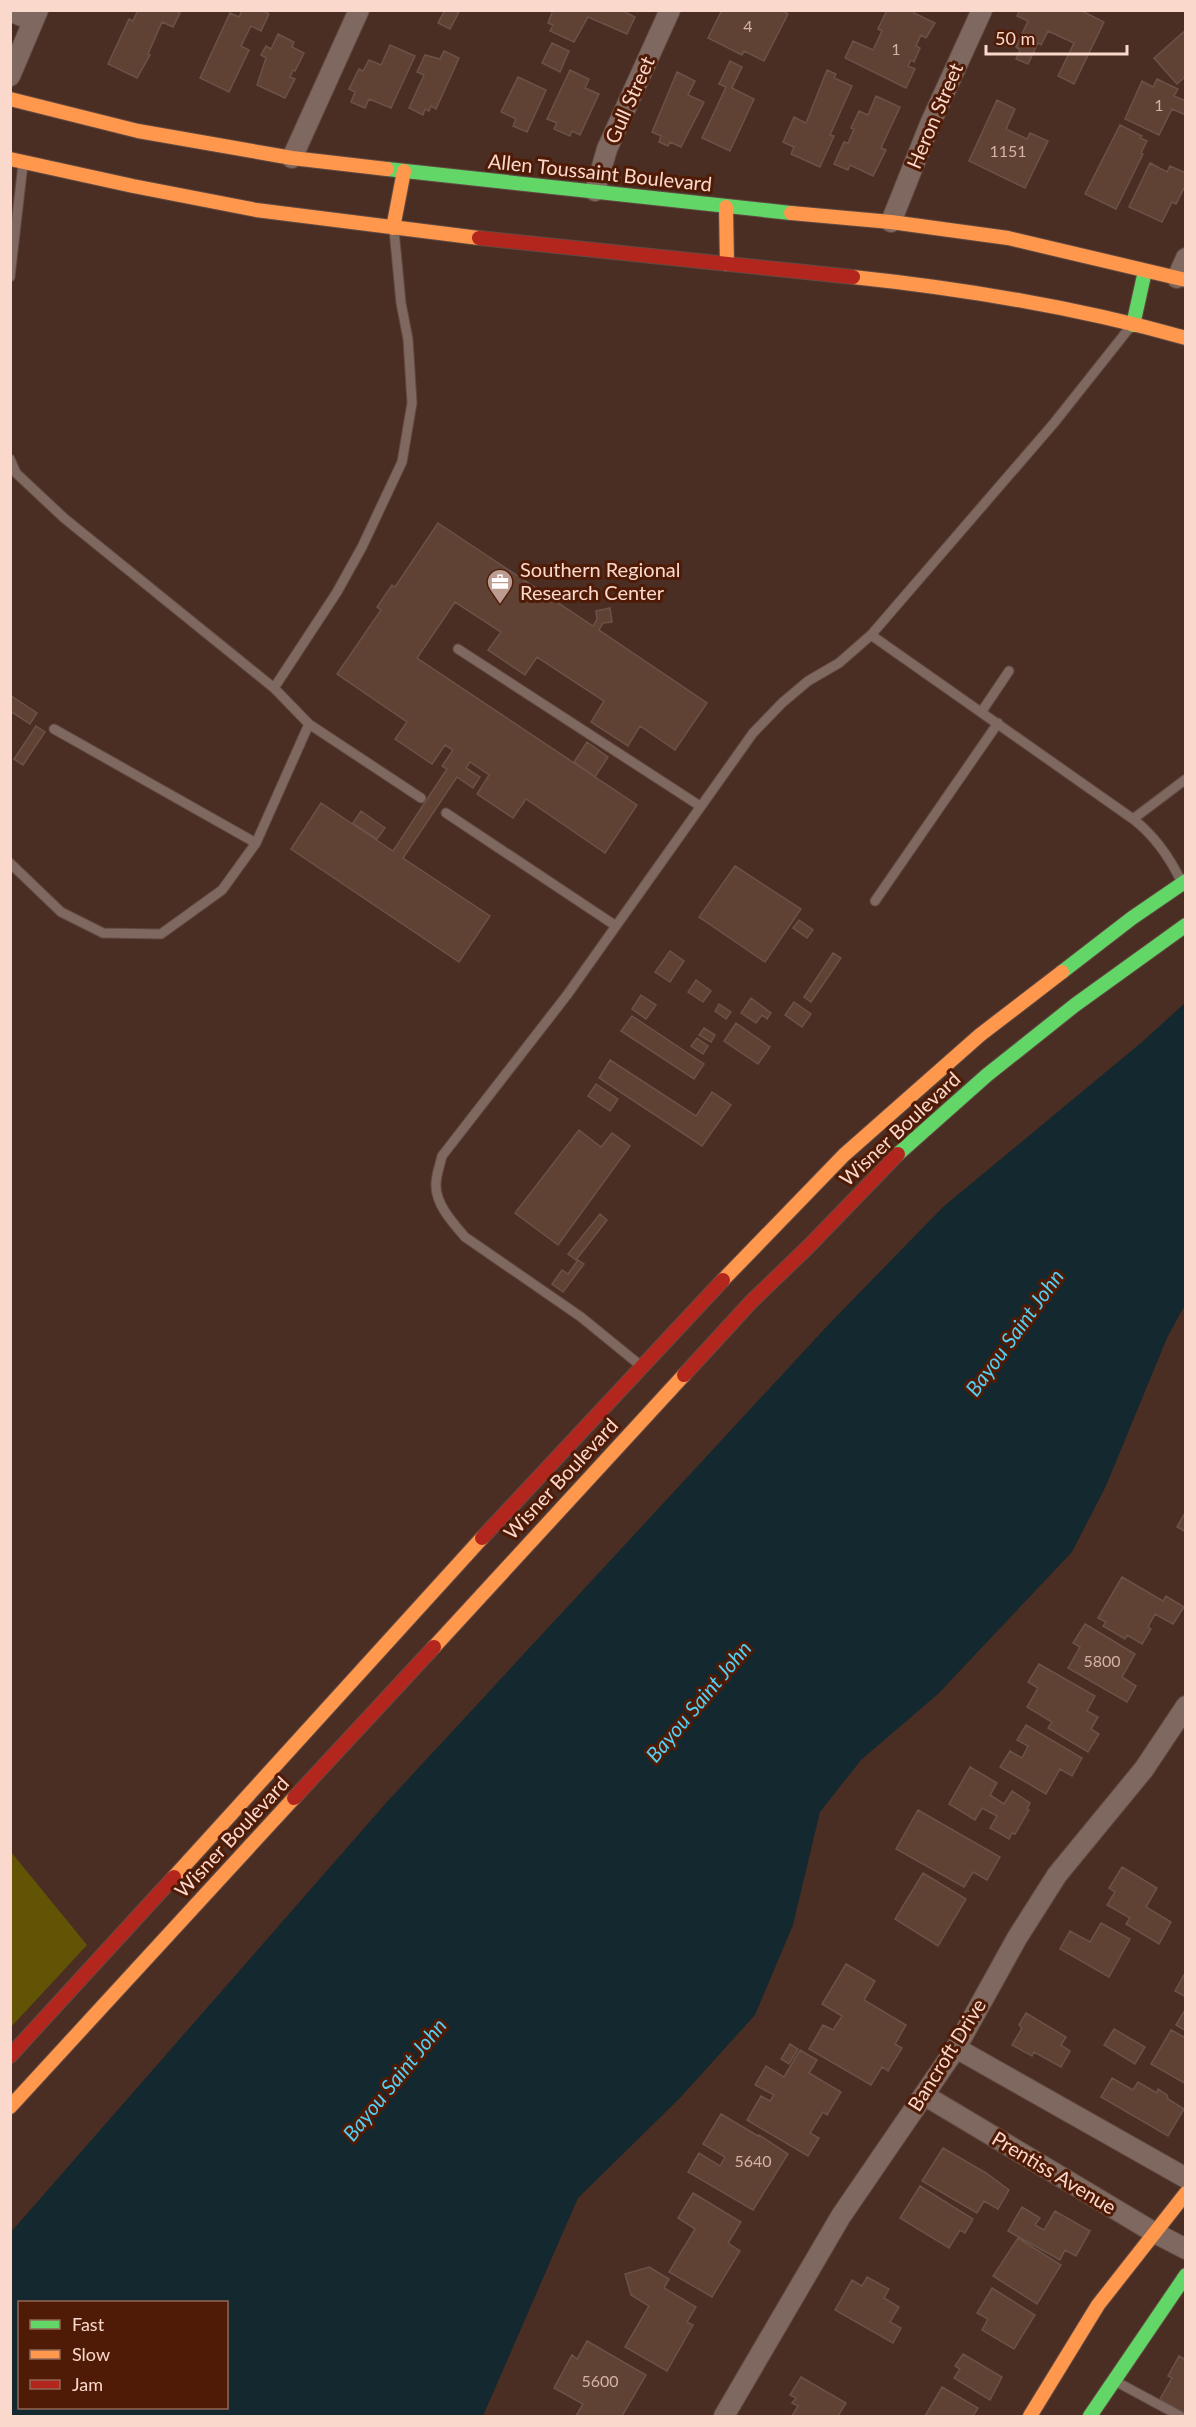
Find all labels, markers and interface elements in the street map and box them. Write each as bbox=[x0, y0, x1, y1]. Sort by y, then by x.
house number: 4 bbox=[743, 16, 753, 35]
scale bar bbox=[986, 18, 1127, 56]
text: 50 m bbox=[995, 27, 1035, 49]
house number: 1 bbox=[891, 39, 901, 58]
street label: Gull Street bbox=[599, 52, 659, 147]
street label: Heron Street bbox=[901, 59, 967, 172]
house number: 1 bbox=[1154, 95, 1164, 114]
house number: 1151 bbox=[989, 141, 1027, 160]
street label: Allen Toussaint Boulevard bbox=[487, 148, 713, 196]
place label: Southern Regional Research Center bbox=[520, 557, 681, 604]
office icon: Southern Regional Research Center bbox=[485, 567, 515, 605]
street label: Wisner Boulevard bbox=[834, 1066, 965, 1190]
water label: Bayou Saint John bbox=[960, 1264, 1068, 1400]
street label: Wisner Boulevard bbox=[498, 1413, 622, 1544]
water label: Bayou Saint John bbox=[640, 1635, 756, 1767]
house number: 5800 bbox=[1083, 1651, 1121, 1670]
street label: Wisner Boulevard bbox=[169, 1771, 293, 1902]
street label: Bancroft Drive bbox=[902, 1994, 990, 2115]
water label: Bayou Saint John bbox=[337, 2013, 451, 2145]
street label: Prentiss Avenue bbox=[988, 2126, 1121, 2219]
house number: 5640 bbox=[734, 2151, 772, 2170]
legend bbox=[18, 2301, 228, 2409]
text: Fast bbox=[72, 2313, 105, 2335]
text: Slow bbox=[72, 2343, 110, 2365]
house number: 5600 bbox=[581, 2371, 619, 2390]
text: Jam bbox=[72, 2373, 103, 2395]

